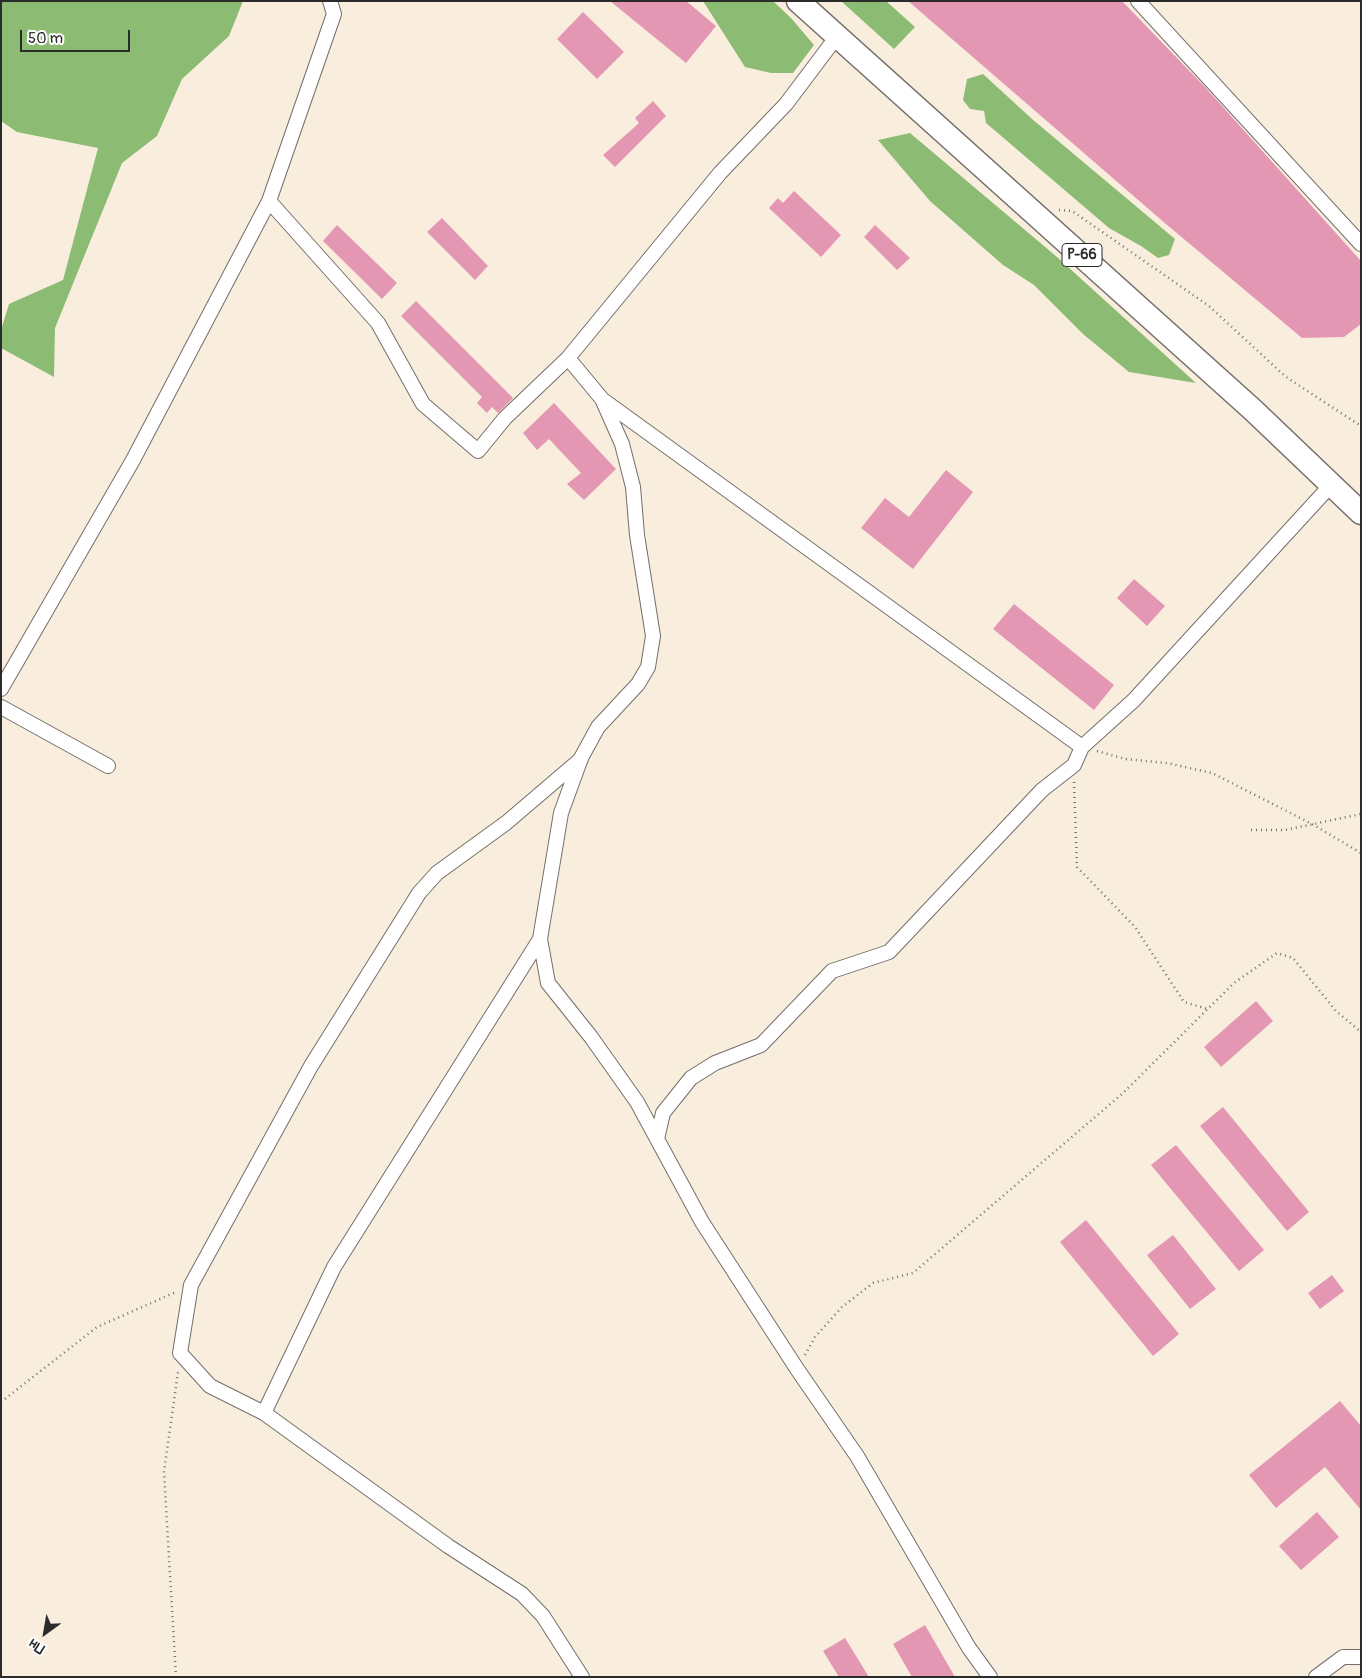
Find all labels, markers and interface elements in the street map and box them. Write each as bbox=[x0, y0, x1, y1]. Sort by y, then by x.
scale bar bbox=[22, 20, 132, 52]
text: 50 m bbox=[28, 29, 63, 48]
road number: Р-66 bbox=[1062, 244, 1102, 266]
north arrow bbox=[20, 1608, 70, 1658]
text: Пн bbox=[26, 1635, 48, 1657]

